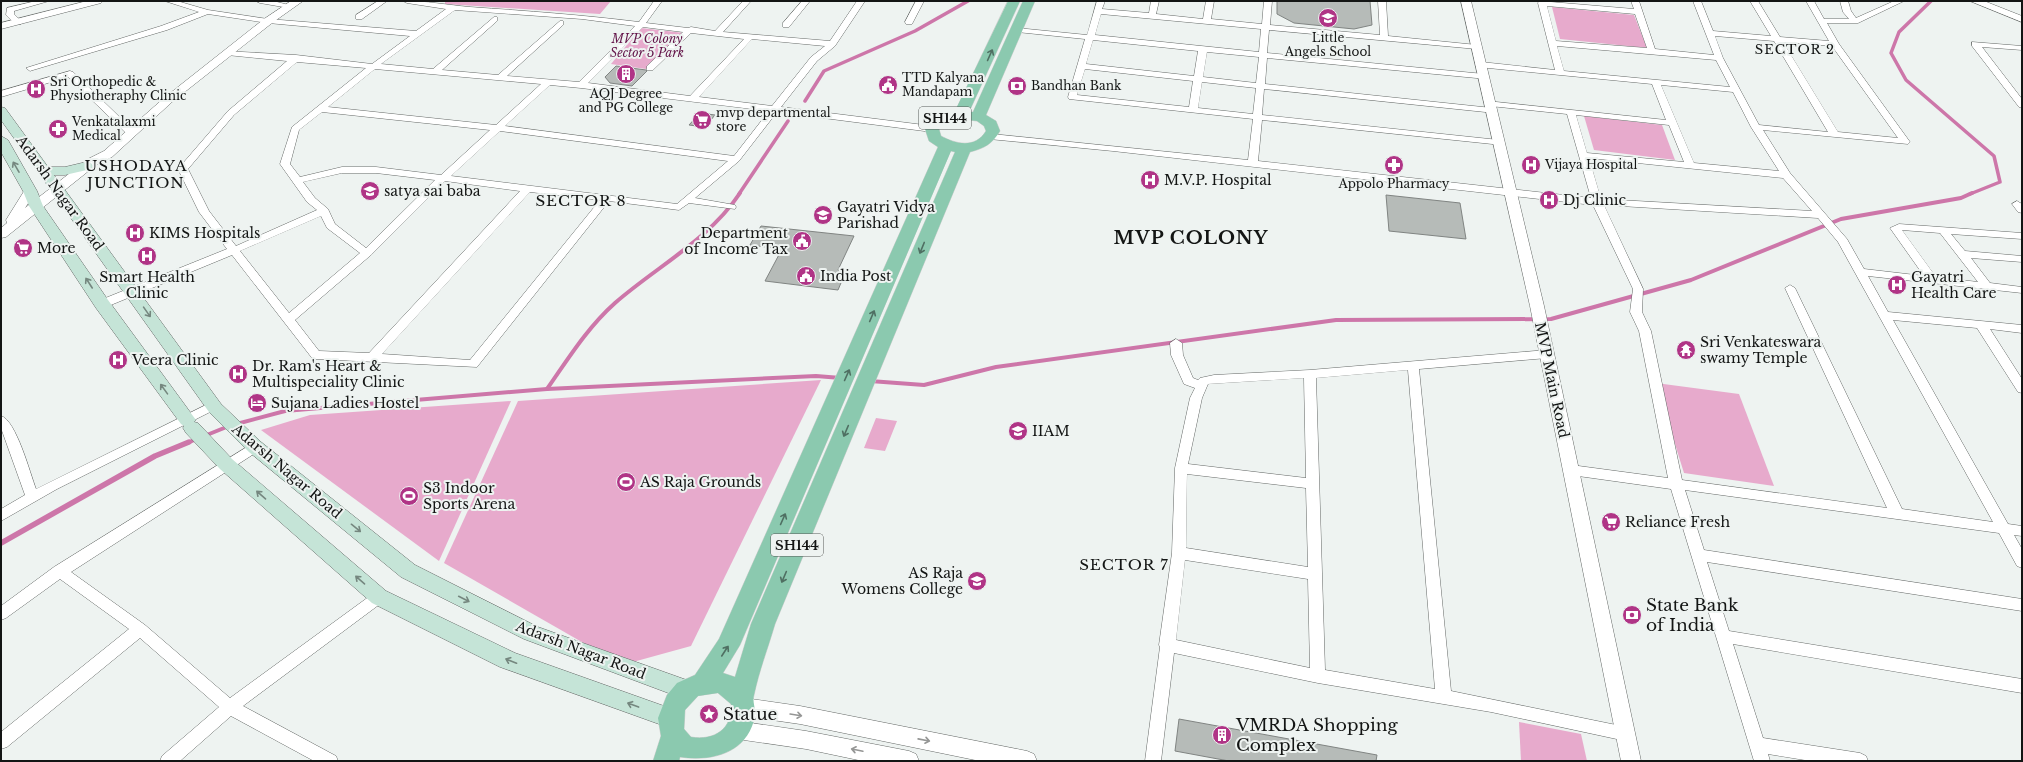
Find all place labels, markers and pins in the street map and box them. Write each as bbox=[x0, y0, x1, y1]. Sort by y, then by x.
school or university icon: Little Angels School bbox=[1317, 7, 1339, 29]
place label: Little Angels School bbox=[1284, 30, 1371, 59]
building icon: AQJ Degree and PG College bbox=[615, 63, 637, 85]
place label: TTD Kalyana Mandapam bbox=[902, 70, 985, 99]
place label: Sri Orthopedic & Physiotheraphy Clinic bbox=[50, 74, 187, 103]
public building icon: TTD Kalyana Mandapam bbox=[877, 74, 899, 96]
bank icon: Bandhan Bank bbox=[1006, 75, 1028, 97]
hospital icon: Sri Orthopedic & Physiotheraphy Clinic bbox=[25, 78, 47, 100]
place label: Bandhan Bank bbox=[1031, 78, 1122, 93]
place label: AQJ Degree and PG College bbox=[579, 86, 673, 115]
place label: mvp departmental store bbox=[716, 105, 831, 134]
supermarket icon: mvp departmental store bbox=[691, 109, 713, 131]
place label: Venkatalaxmi Medical bbox=[71, 114, 156, 143]
pharmacy icon: Venkatalaxmi Medical bbox=[47, 118, 69, 140]
pharmacy icon: Appolo Pharmacy bbox=[1383, 154, 1405, 176]
hospital icon: Vijaya Hospital bbox=[1520, 154, 1542, 176]
place label: Vijaya Hospital bbox=[1544, 157, 1637, 172]
hospital icon: M.V.P. Hospital bbox=[1139, 169, 1161, 191]
place label: M.V.P. Hospital bbox=[1164, 171, 1272, 189]
place label: Appolo Pharmacy bbox=[1337, 176, 1450, 191]
school or university icon: satya sai baba bbox=[359, 180, 381, 202]
place label: satya sai baba bbox=[384, 182, 481, 200]
hospital icon: Dj Clinic bbox=[1538, 189, 1560, 211]
place label: Dj Clinic bbox=[1563, 191, 1627, 209]
place label: Gayatri Vidya Parishad bbox=[837, 198, 935, 232]
school or university icon: Gayatri Vidya Parishad bbox=[812, 204, 834, 226]
hospital icon: KIMS Hospitals bbox=[124, 222, 146, 244]
place label: KIMS Hospitals bbox=[149, 224, 260, 242]
place label: Department of Income Tax bbox=[684, 224, 789, 258]
public building icon: Department of Income Tax bbox=[791, 230, 813, 252]
supermarket icon: More bbox=[12, 237, 34, 259]
place label: More bbox=[37, 239, 76, 257]
hospital icon: Smart Health Clinic bbox=[136, 245, 158, 267]
public building icon: India Post bbox=[795, 265, 817, 287]
place label: India Post bbox=[820, 267, 892, 285]
place label: Smart Health Clinic bbox=[99, 268, 195, 302]
place label: Gayatri Health Care bbox=[1911, 268, 1996, 302]
hospital icon: Gayatri Health Care bbox=[1886, 274, 1908, 296]
place label: Sri Venkateswara swamy Temple bbox=[1700, 333, 1822, 367]
temple icon: Sri Venkateswara swamy Temple bbox=[1675, 339, 1697, 361]
hospital icon: Veera Clinic bbox=[107, 349, 129, 371]
place label: Veera Clinic bbox=[131, 351, 219, 369]
place label: Dr. Ram's Heart & Multispeciality Clinic bbox=[252, 357, 405, 391]
hospital icon: Dr. Ram's Heart & Multispeciality Clinic bbox=[227, 363, 249, 385]
hotel icon: Sujana Ladies Hostel bbox=[246, 392, 268, 414]
place label: Sujana Ladies Hostel bbox=[271, 394, 420, 412]
school or university icon: IIAM bbox=[1007, 420, 1029, 442]
place label: IIAM bbox=[1032, 422, 1070, 440]
sports icon: AS Raja Grounds bbox=[615, 471, 637, 493]
place label: AS Raja Grounds bbox=[639, 473, 761, 491]
place label: S3 Indoor Sports Arena bbox=[423, 479, 515, 513]
sports icon: S3 Indoor Sports Arena bbox=[398, 485, 420, 507]
supermarket icon: Reliance Fresh bbox=[1600, 511, 1622, 533]
place label: Reliance Fresh bbox=[1625, 513, 1730, 531]
place label: AS Raja Womens College bbox=[841, 564, 963, 598]
school or university icon: AS Raja Womens College bbox=[966, 570, 988, 592]
place label: State Bank of India bbox=[1646, 595, 1739, 636]
bank icon: State Bank of India bbox=[1621, 604, 1643, 626]
place icon: Statue bbox=[698, 703, 720, 725]
place label: Statue bbox=[723, 704, 777, 725]
place label: VMRDA Shopping Complex bbox=[1235, 715, 1398, 756]
building icon: VMRDA Shopping Complex bbox=[1211, 724, 1233, 746]

